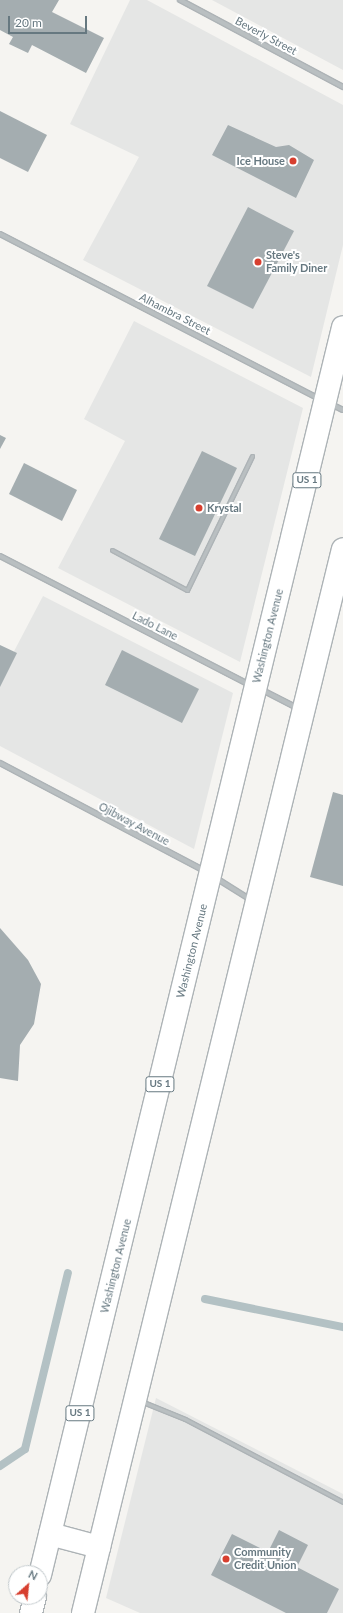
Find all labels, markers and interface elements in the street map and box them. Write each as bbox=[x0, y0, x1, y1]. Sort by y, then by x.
scale bar bbox=[10, 8, 89, 34]
street label: Beverly Street bbox=[233, 14, 299, 58]
text: 20 m bbox=[15, 15, 42, 30]
place label: Ice House bbox=[237, 154, 285, 168]
marker: Ice House bbox=[288, 156, 298, 166]
place label: Steve's Family Diner bbox=[266, 249, 328, 275]
marker: Steve's Family Diner bbox=[253, 257, 263, 267]
street label: Alhambra Street bbox=[137, 290, 213, 338]
road number: US 1 bbox=[292, 472, 322, 488]
place label: Krystal bbox=[207, 501, 242, 515]
marker: Krystal bbox=[194, 503, 204, 513]
street label: Washington Avenue bbox=[250, 587, 286, 685]
street label: Lado Lane bbox=[130, 609, 180, 643]
street label: Ojibway Avenue bbox=[96, 800, 172, 848]
street label: Washington Avenue bbox=[174, 902, 210, 1000]
road number: US 1 bbox=[145, 1076, 175, 1092]
street label: Washington Avenue bbox=[98, 1217, 134, 1315]
road number: US 1 bbox=[65, 1405, 95, 1421]
place label: Community Credit Union bbox=[234, 1546, 296, 1572]
marker: Community Credit Union bbox=[221, 1554, 231, 1564]
north arrow bbox=[8, 1565, 48, 1605]
text: N bbox=[26, 1567, 40, 1582]

